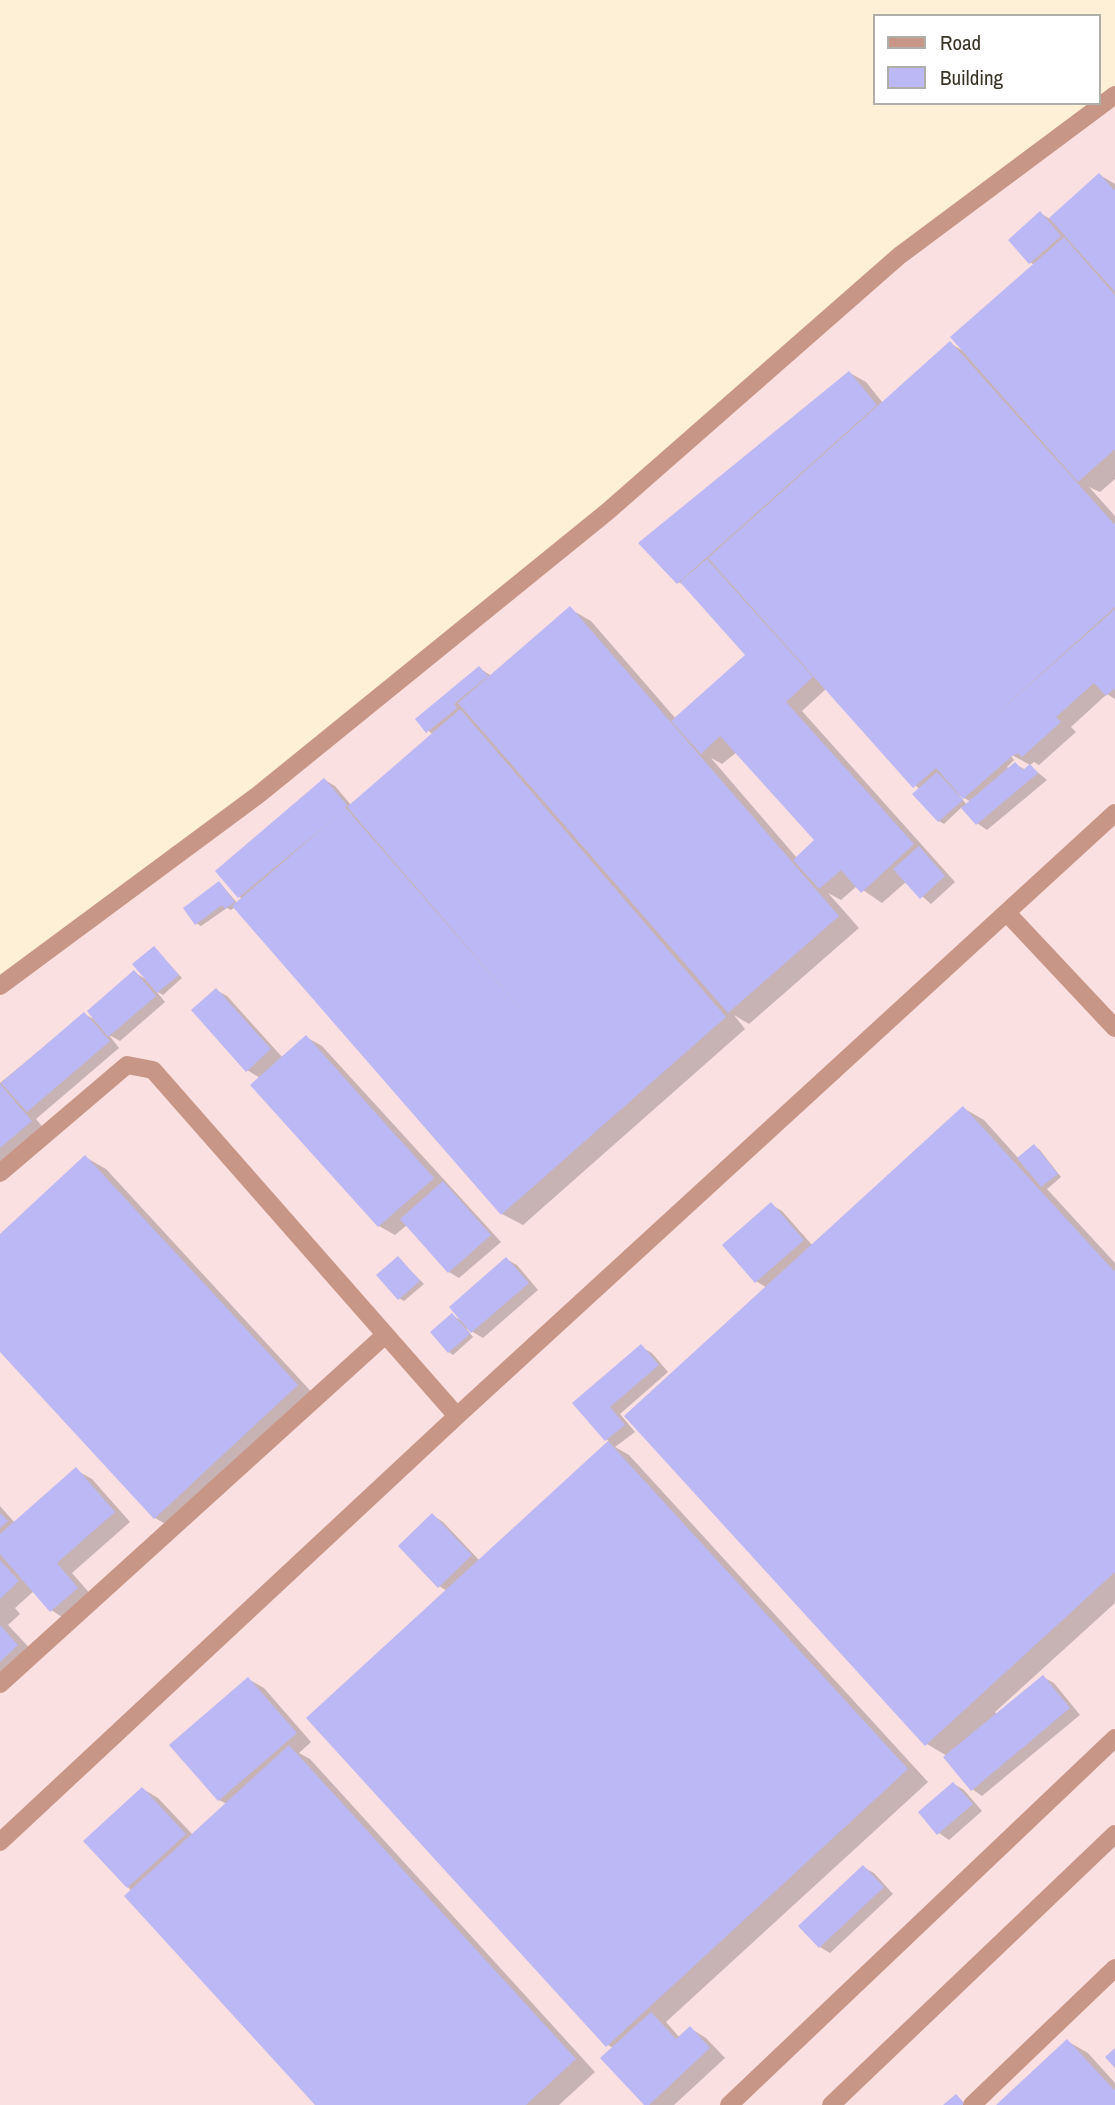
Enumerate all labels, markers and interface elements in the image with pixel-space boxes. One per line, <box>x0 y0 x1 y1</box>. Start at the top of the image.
legend <box>874 14 1101 105</box>
text: Road <box>940 28 981 57</box>
text: Building <box>940 63 1003 92</box>

